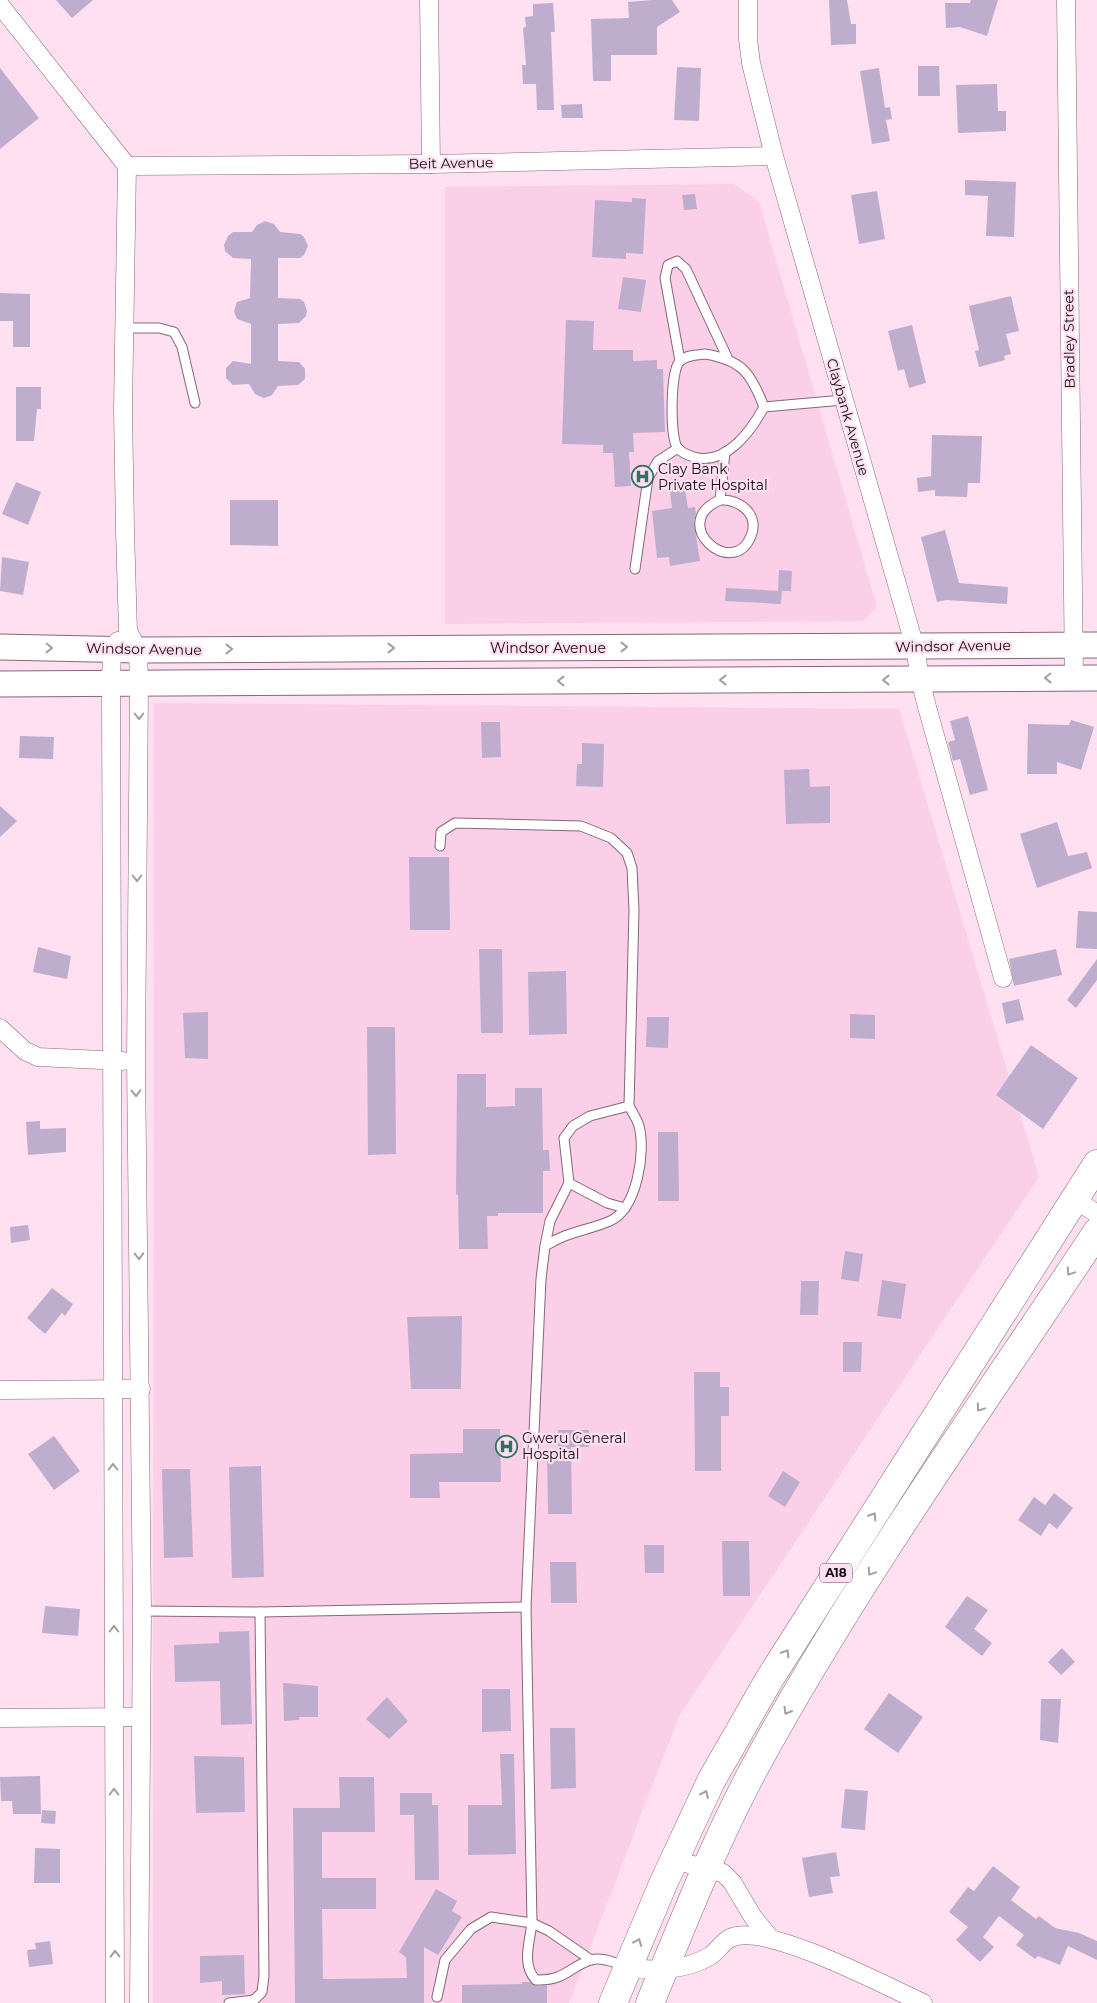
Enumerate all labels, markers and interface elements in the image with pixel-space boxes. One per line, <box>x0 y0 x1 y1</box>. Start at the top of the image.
street label: Beit Avenue <box>408 153 494 173</box>
street label: Bradley Street <box>1059 289 1079 389</box>
street label: Claybank Avenue <box>823 356 873 478</box>
place label: Clay Bank Private Hospital <box>658 460 768 494</box>
hospital icon: Clay Bank Private Hospital <box>630 465 654 489</box>
street label: Windsor Avenue <box>895 636 1011 656</box>
street label: Windsor Avenue <box>86 639 202 659</box>
street label: Windsor Avenue <box>490 639 606 657</box>
one-way arrow <box>620 642 628 652</box>
one-way arrow <box>45 643 53 653</box>
one-way arrow <box>388 643 395 653</box>
one-way arrow <box>225 644 233 654</box>
one-way arrow <box>1044 673 1052 683</box>
one-way arrow <box>719 675 727 685</box>
one-way arrow <box>882 675 890 685</box>
one-way arrow <box>557 676 564 686</box>
one-way arrow <box>134 712 144 720</box>
one-way arrow <box>132 875 143 883</box>
one-way arrow <box>131 1090 142 1098</box>
one-way arrow <box>134 1252 144 1260</box>
one-way arrow <box>1067 1267 1076 1276</box>
one-way arrow <box>977 1403 987 1412</box>
place label: Gweru General Hospital <box>522 1429 626 1463</box>
hospital icon: Gweru General Hospital <box>494 1434 518 1458</box>
one-way arrow <box>108 1463 118 1470</box>
one-way arrow <box>867 1512 876 1521</box>
road number: A18 <box>820 1564 852 1582</box>
one-way arrow <box>868 1567 877 1576</box>
one-way arrow <box>109 1625 119 1633</box>
one-way arrow <box>779 1649 789 1658</box>
one-way arrow <box>783 1706 793 1715</box>
one-way arrow <box>109 1788 119 1796</box>
one-way arrow <box>699 1790 709 1799</box>
one-way arrow <box>632 1938 643 1947</box>
one-way arrow <box>110 1950 120 1958</box>

